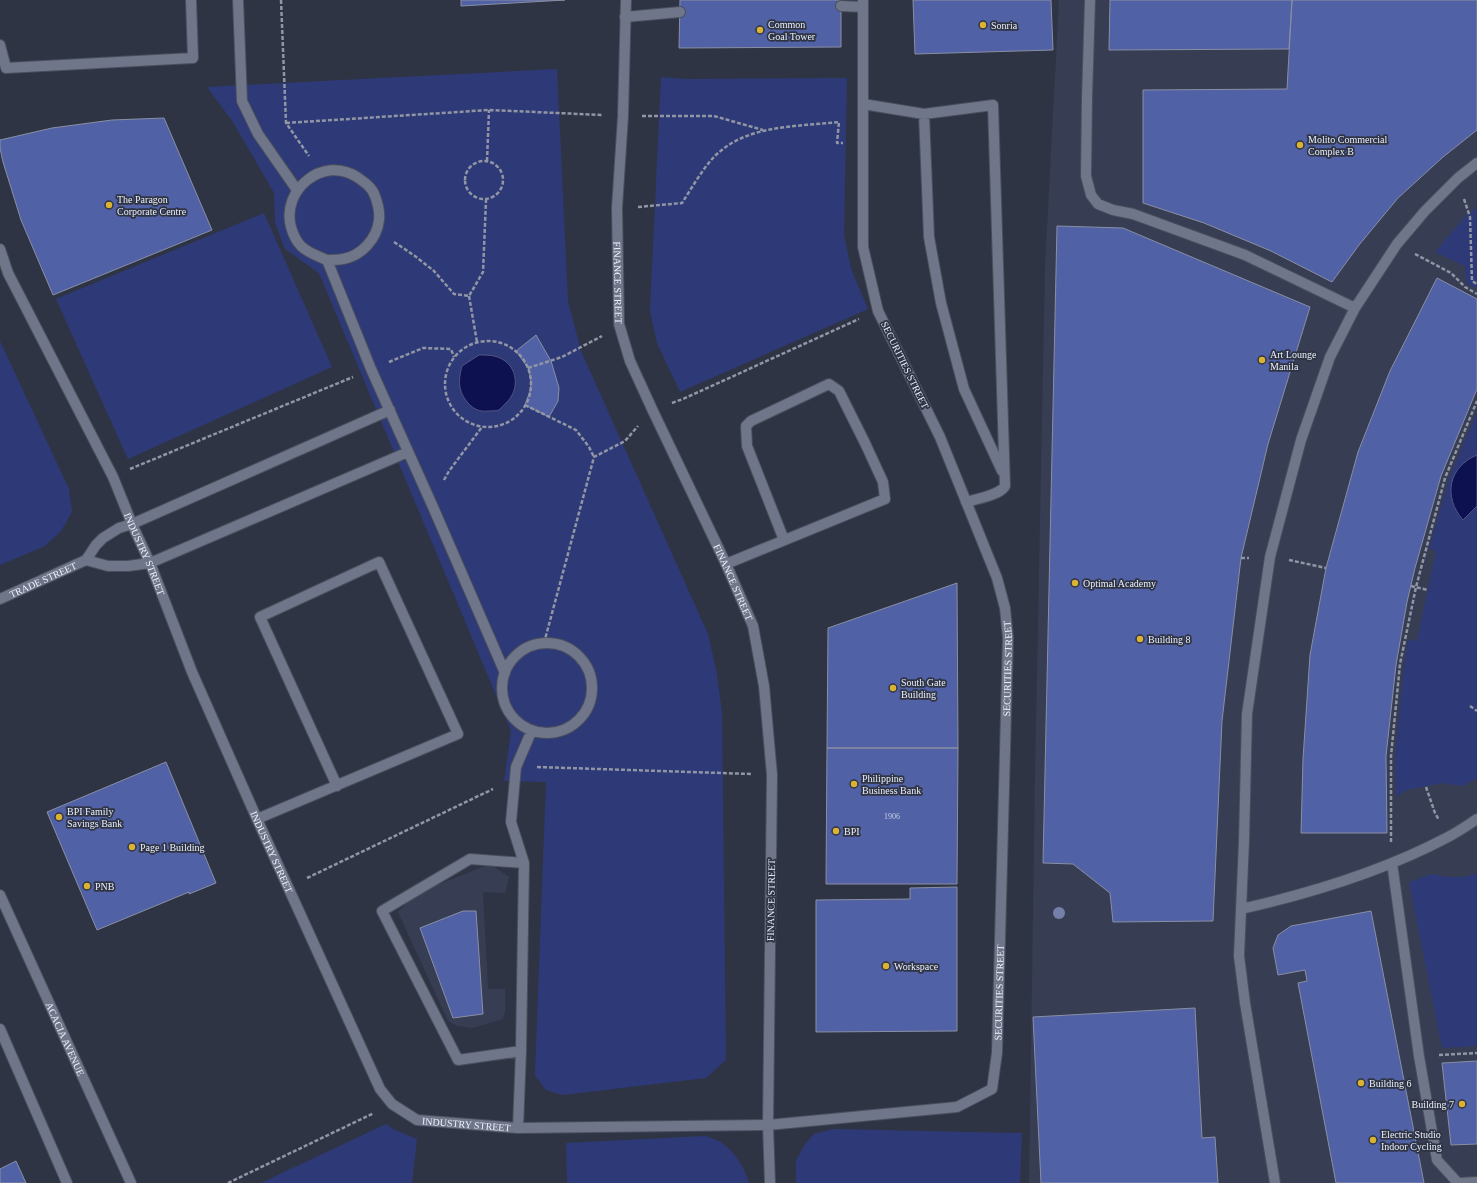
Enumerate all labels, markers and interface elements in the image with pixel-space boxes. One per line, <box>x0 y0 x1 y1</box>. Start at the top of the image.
place label: Common Goal Tower <box>768 19 816 42</box>
marker: Sonria <box>978 20 988 30</box>
place label: Sonria <box>991 20 1018 31</box>
marker: Common Goal Tower <box>755 25 765 35</box>
place label: Molito Commercial Complex B <box>1308 134 1387 157</box>
marker: Molito Commercial Complex B <box>1295 140 1305 150</box>
place label: The Paragon Corporate Centre <box>117 194 187 217</box>
marker: The Paragon Corporate Centre <box>104 200 114 210</box>
street label: FINANCE STREET <box>612 241 624 324</box>
street label: SECURITIES STREET <box>879 320 931 410</box>
place label: Art Lounge Manila <box>1270 349 1317 372</box>
marker: Art Lounge Manila <box>1257 355 1267 365</box>
street label: INDUSTRY STREET <box>122 511 167 597</box>
street label: FINANCE STREET <box>712 542 755 622</box>
street label: TRADE STREET <box>8 560 78 600</box>
marker: Optimal Academy <box>1070 578 1080 588</box>
place label: Optimal Academy <box>1083 578 1156 589</box>
street label: SECURITIES STREET <box>1000 620 1014 717</box>
marker: Building 8 <box>1135 634 1145 644</box>
place label: Building 8 <box>1148 634 1191 645</box>
place label: South Gate Building <box>901 677 946 700</box>
marker: South Gate Building <box>888 683 898 693</box>
place label: Philippine Business Bank <box>862 773 921 796</box>
marker: Philippine Business Bank <box>849 779 859 789</box>
place label: BPI Family Savings Bank <box>67 806 122 829</box>
street label: INDUSTRY STREET <box>249 809 295 895</box>
marker: BPI Family Savings Bank <box>54 812 64 822</box>
house number: 1906 <box>884 812 900 821</box>
marker: BPI <box>831 826 841 836</box>
place label: BPI <box>844 826 860 837</box>
marker: Page 1 Building <box>127 842 137 852</box>
place label: Page 1 Building <box>140 842 204 853</box>
street label: FINANCE STREET <box>765 859 777 941</box>
marker: PNB <box>82 881 92 891</box>
place label: PNB <box>95 881 115 892</box>
street label: SECURITIES STREET <box>992 944 1005 1041</box>
marker: Workspace <box>881 961 891 971</box>
place label: Workspace <box>894 961 939 972</box>
street label: ACACIA AVENUE <box>44 1000 87 1077</box>
marker: Building 6 <box>1356 1078 1366 1088</box>
place label: Building 6 <box>1369 1078 1412 1089</box>
place label: Building 7 <box>1411 1099 1454 1110</box>
marker: Building 7 <box>1457 1099 1467 1109</box>
street label: INDUSTRY STREET <box>422 1115 511 1133</box>
place label: Electric Studio Indoor Cycling <box>1381 1129 1442 1152</box>
marker: Electric Studio Indoor Cycling <box>1368 1135 1378 1145</box>

